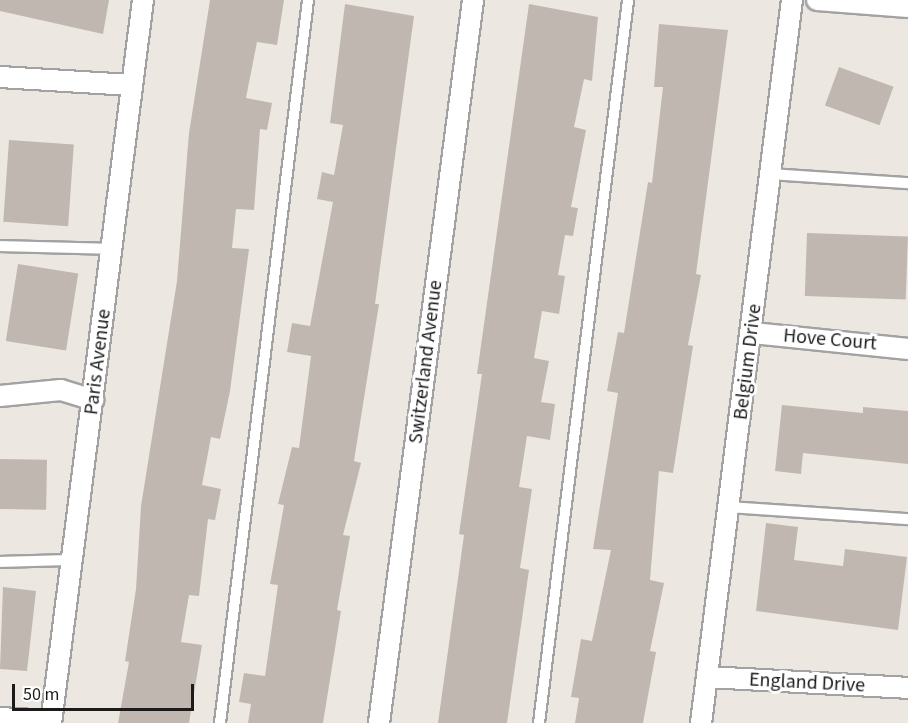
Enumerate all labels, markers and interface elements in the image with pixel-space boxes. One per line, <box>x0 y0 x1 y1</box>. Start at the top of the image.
street label: Switzerland Avenue <box>404 279 448 445</box>
street label: Belgium Drive <box>729 303 767 421</box>
street label: Paris Avenue <box>80 308 116 416</box>
street label: Hove Court <box>782 324 878 356</box>
street label: England Drive <box>748 668 866 698</box>
scale bar <box>15 672 196 710</box>
text: 50 m <box>23 682 59 707</box>

